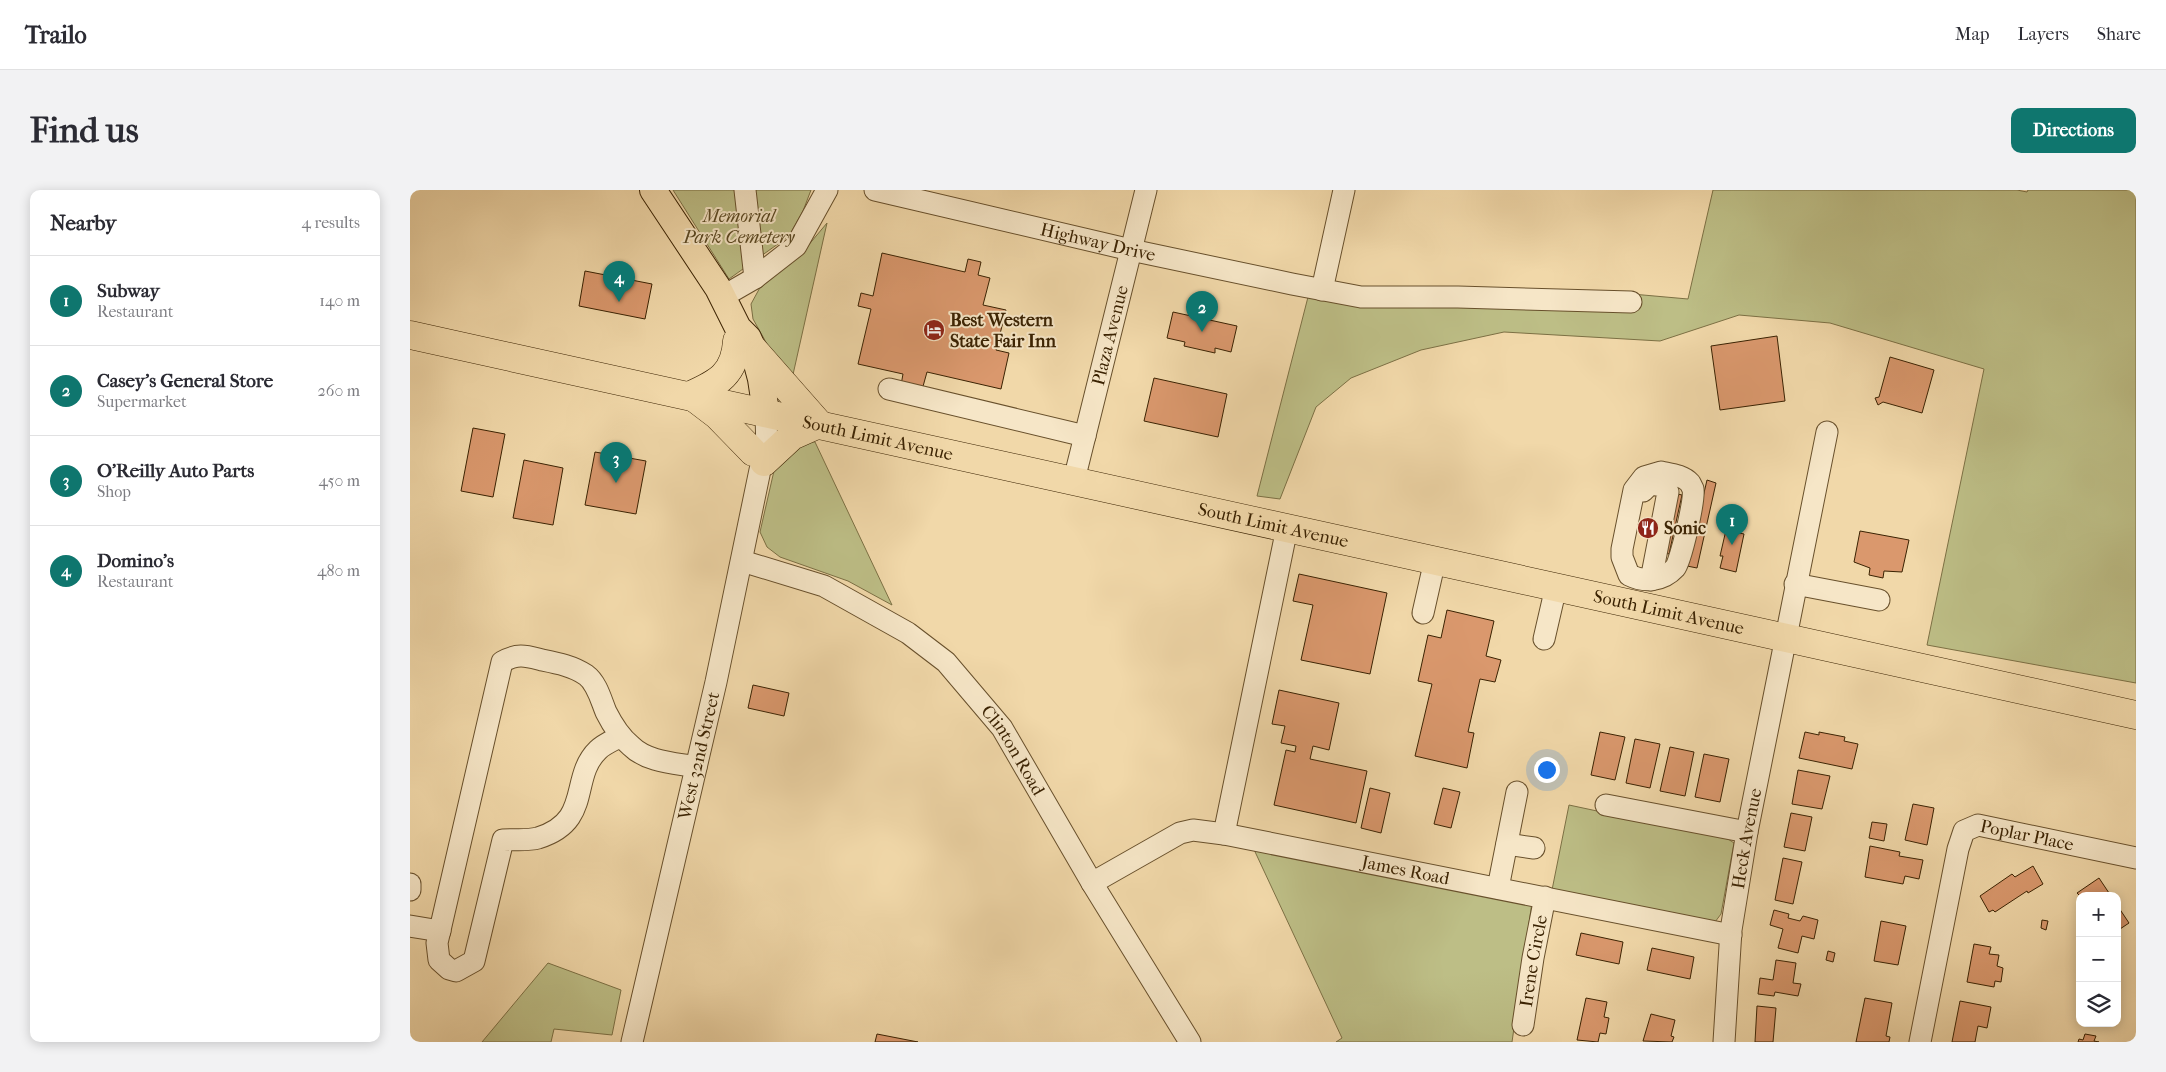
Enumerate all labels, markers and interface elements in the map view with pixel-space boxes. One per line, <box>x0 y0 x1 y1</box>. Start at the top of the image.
text: Trailo <box>25 21 87 49</box>
text: Map <box>1955 24 1989 45</box>
text: Layers <box>2017 24 2069 45</box>
text: Share <box>2097 24 2141 45</box>
button: Directions <box>2011 108 2136 153</box>
text: Find us <box>30 110 139 151</box>
park label: Memorial Park Cemetery <box>682 206 795 248</box>
text: Nearby <box>50 211 116 235</box>
text: 4 results <box>302 213 360 232</box>
street label: Highway Drive <box>1038 219 1157 266</box>
pin: 4 <box>603 261 635 302</box>
text: Subway <box>97 280 160 302</box>
street label: Plaza Avenue <box>1088 283 1133 388</box>
text: 1 <box>63 291 69 310</box>
text: 140 m <box>319 291 360 310</box>
pin: 2 <box>1186 291 1218 332</box>
text: Restaurant <box>97 302 173 321</box>
place label: Best Western State Fair Inn <box>950 310 1056 352</box>
hotel icon: Best Western State Fair Inn <box>922 318 946 342</box>
text: Casey's General Store <box>97 370 273 392</box>
text: 2 <box>62 381 70 400</box>
text: 260 m <box>318 381 360 400</box>
text: Supermarket <box>97 392 187 411</box>
street label: South Limit Avenue <box>800 412 955 465</box>
pin: 3 <box>600 442 632 483</box>
text: O'Reilly Auto Parts <box>97 460 254 482</box>
text: 3 <box>63 471 69 490</box>
text: 450 m <box>319 471 360 490</box>
text: Shop <box>97 482 131 501</box>
street label: South Limit Avenue <box>1196 499 1351 552</box>
pin: 1 <box>1716 504 1748 545</box>
restaurant icon: Sonic <box>1636 516 1660 540</box>
place label: Sonic <box>1664 518 1706 539</box>
text: Domino's <box>97 550 174 572</box>
text: 4 <box>61 561 71 580</box>
text: 480 m <box>317 561 360 580</box>
text: Restaurant <box>97 572 173 591</box>
street label: South Limit Avenue <box>1591 586 1746 639</box>
street label: West 32nd Street <box>674 689 724 823</box>
street label: Clinton Road <box>976 701 1049 799</box>
your location <box>1534 757 1560 783</box>
street label: Heck Avenue <box>1728 786 1767 891</box>
street label: Poplar Place <box>1978 816 2076 856</box>
street label: James Road <box>1358 851 1451 890</box>
map controls <box>2076 892 2121 1027</box>
button: + <box>2076 892 2121 937</box>
street label: Irene Circle <box>1516 913 1552 1008</box>
button: − <box>2076 937 2121 982</box>
button: layers <box>2076 982 2121 1027</box>

